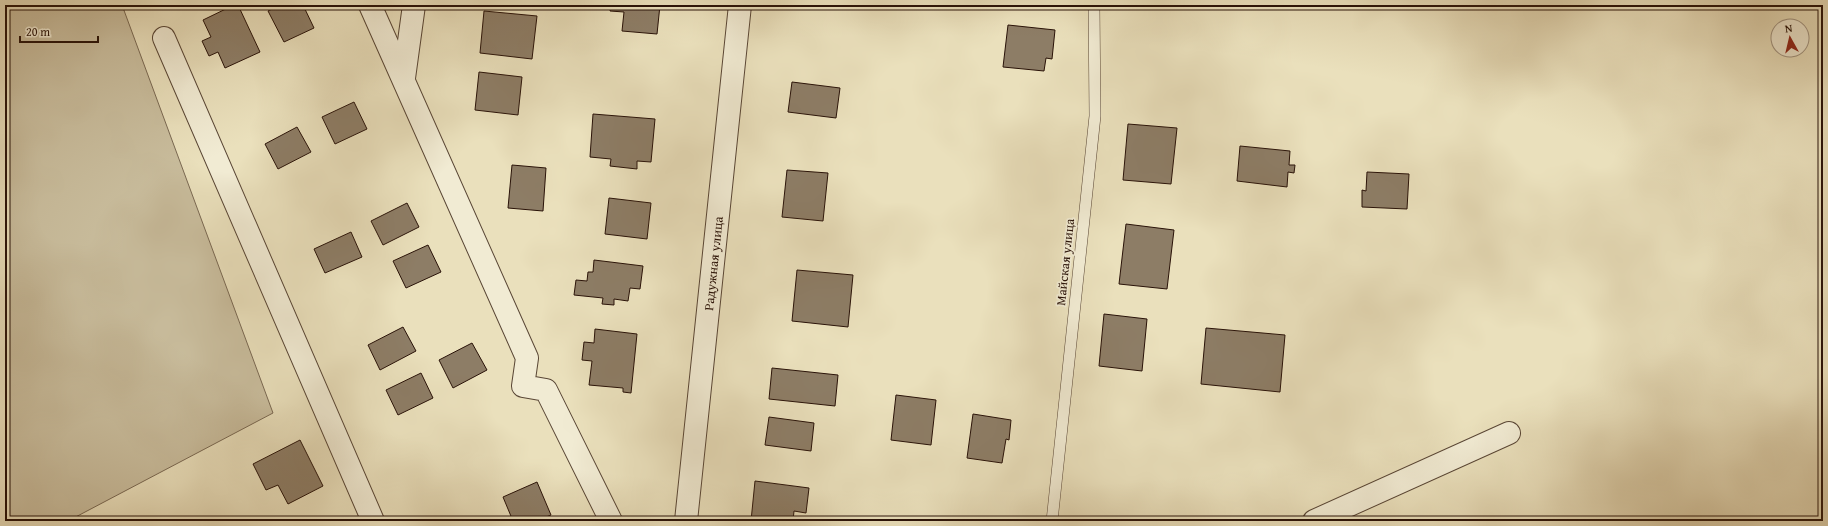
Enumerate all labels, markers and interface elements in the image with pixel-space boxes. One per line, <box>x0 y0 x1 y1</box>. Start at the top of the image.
scale bar <box>20 18 98 44</box>
north arrow <box>1770 18 1810 58</box>
text: N <box>1784 20 1794 37</box>
text: 20 m <box>26 23 50 40</box>
street label: Радужная улица <box>699 214 727 312</box>
street label: Майская улица <box>1051 217 1079 306</box>

